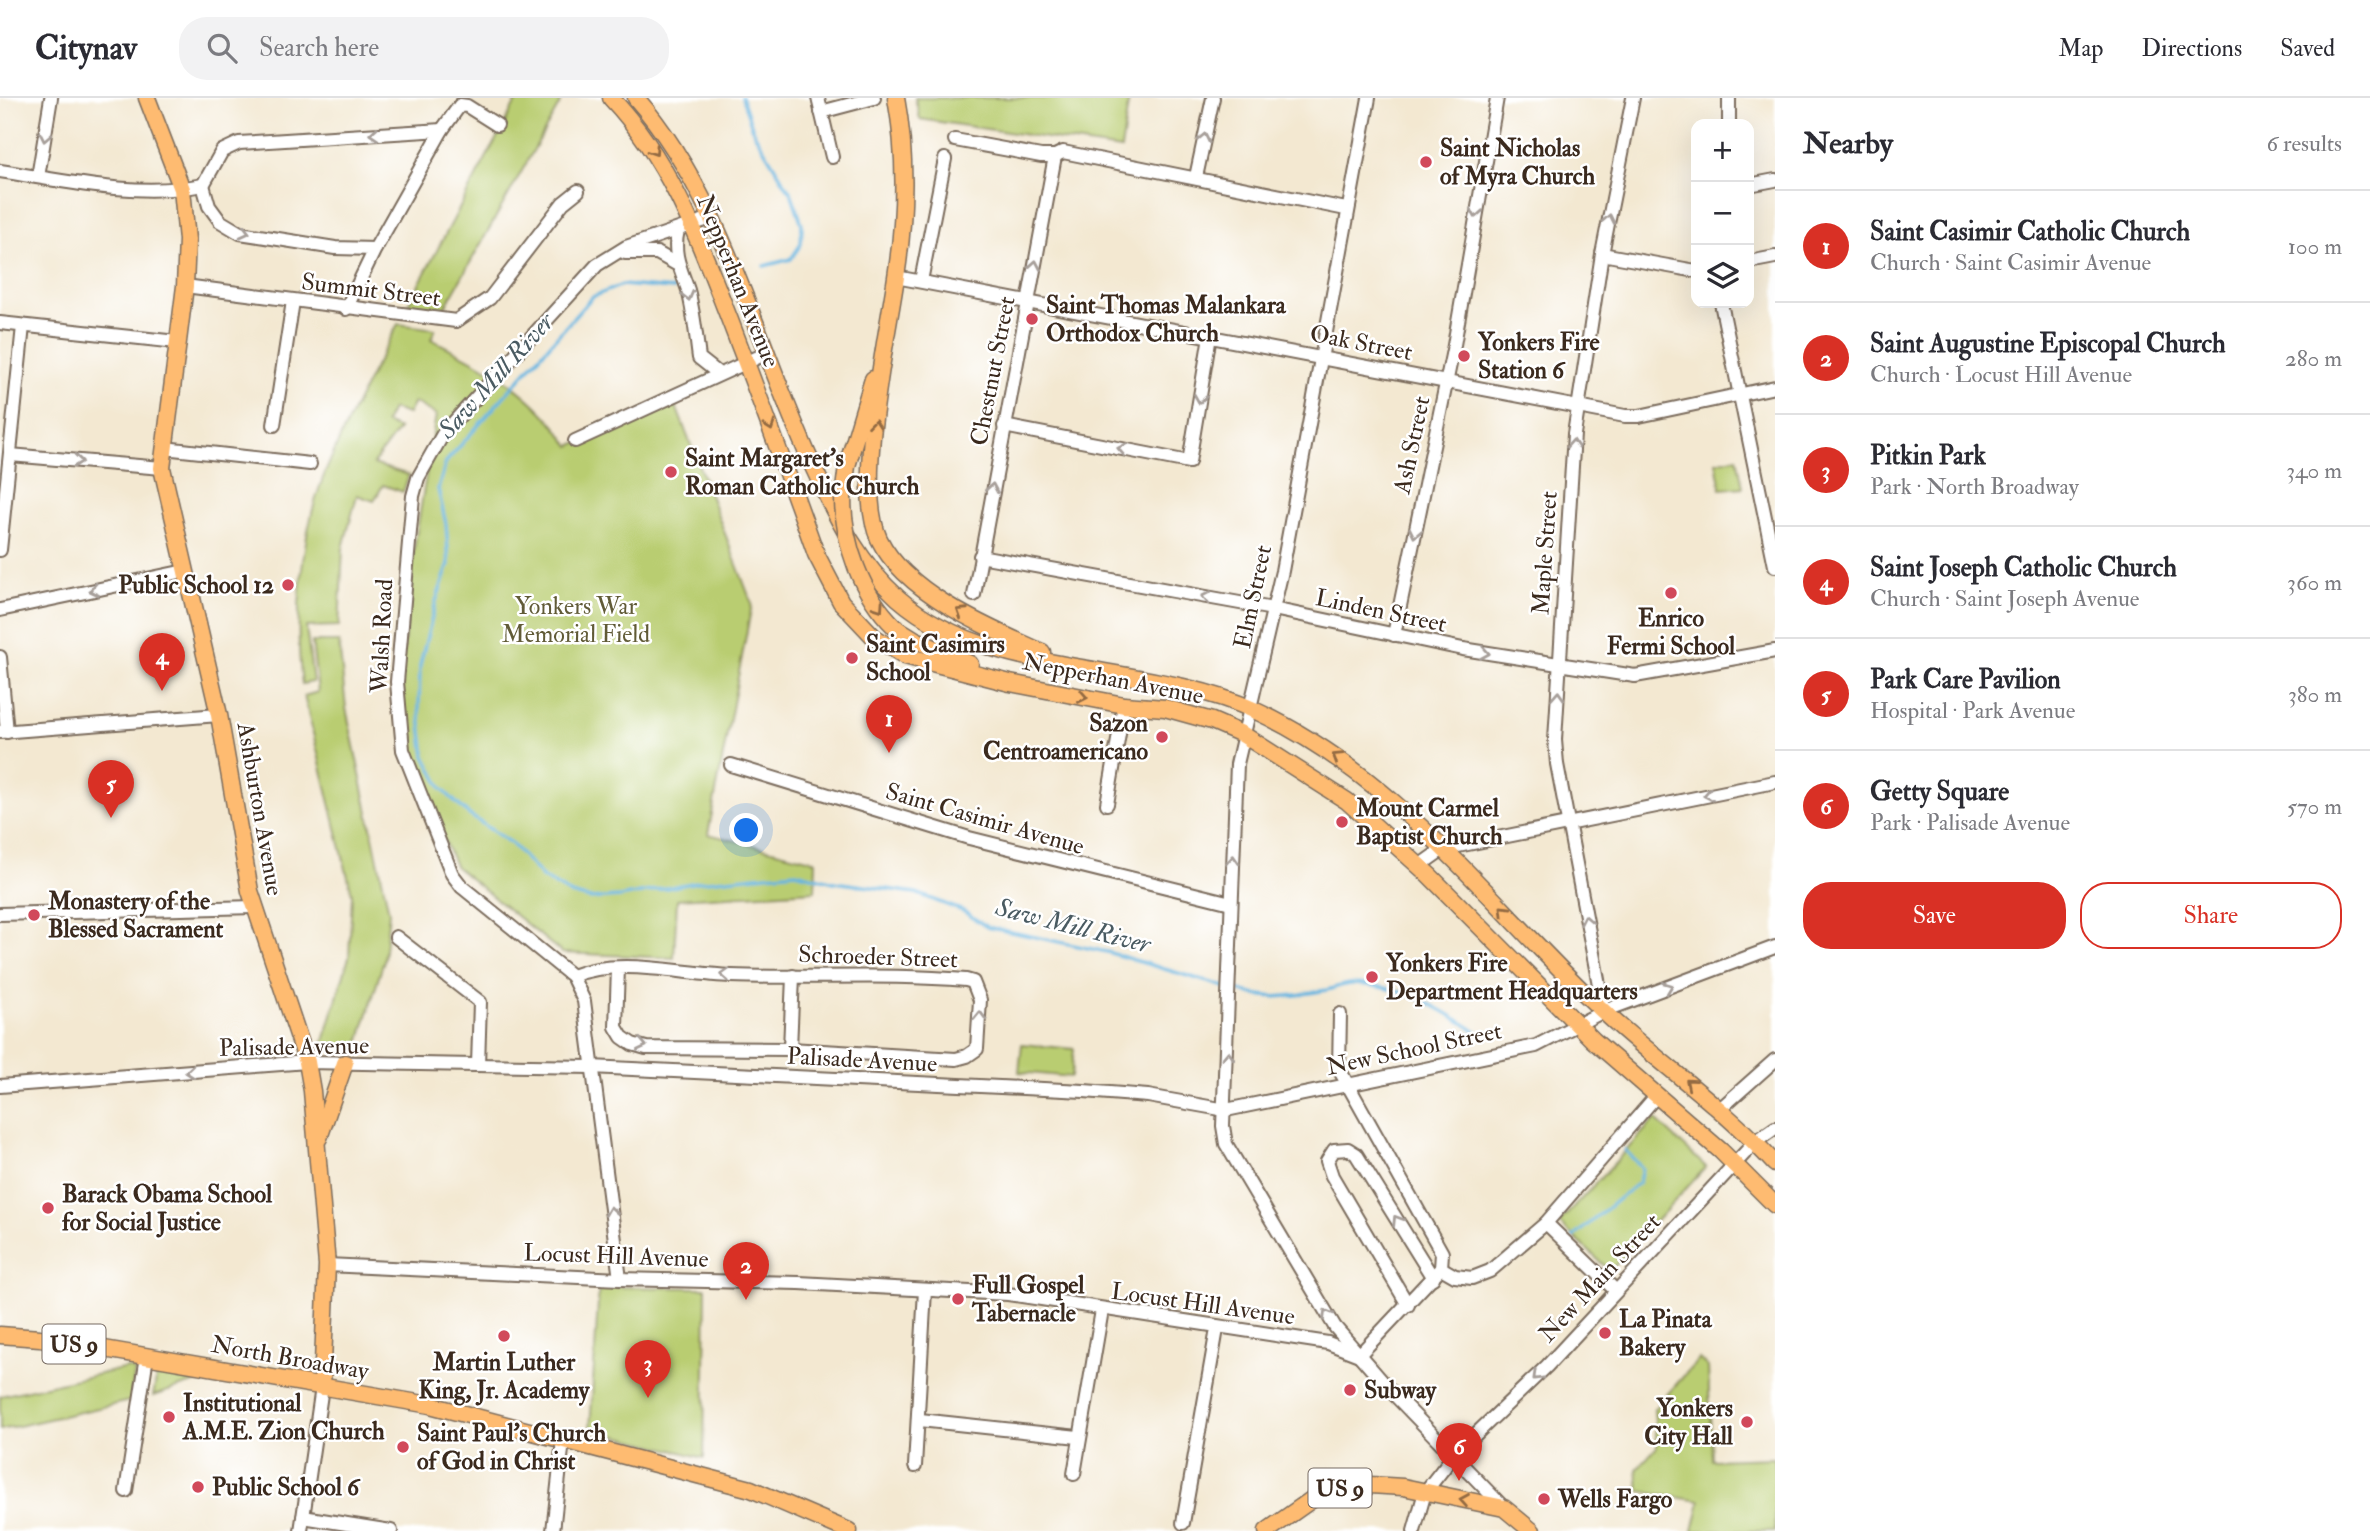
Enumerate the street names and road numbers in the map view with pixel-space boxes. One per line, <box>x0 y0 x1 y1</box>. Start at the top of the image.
street label: Nepperhan Avenue <box>689 190 787 372</box>
street label: Summit Street <box>300 266 442 314</box>
street label: Chestnut Street <box>963 294 1023 448</box>
street label: Oak Street <box>1307 318 1415 368</box>
street label: Ash Street <box>1386 393 1437 498</box>
street label: Maple Street <box>1525 490 1565 616</box>
street label: Elm Street <box>1227 542 1279 652</box>
street label: Walsh Road <box>363 578 400 695</box>
street label: Linden Street <box>1313 582 1450 640</box>
street label: Nepperhan Avenue <box>1020 646 1206 712</box>
street label: Ashburton Avenue <box>229 719 290 898</box>
street label: Saint Casimir Avenue <box>882 776 1088 862</box>
street label: Schroeder Street <box>798 939 959 975</box>
street label: New School Street <box>1323 1015 1505 1083</box>
street label: Palisade Avenue <box>219 1030 369 1064</box>
street label: Palisade Avenue <box>786 1041 938 1079</box>
street label: New Main Street <box>1532 1207 1668 1349</box>
street label: Locust Hill Avenue <box>523 1237 709 1275</box>
street label: Locust Hill Avenue <box>1109 1276 1297 1332</box>
road number: US 9 <box>42 1324 106 1364</box>
street label: North Broadway <box>209 1329 372 1387</box>
road number: US 9 <box>1308 1469 1372 1508</box>

